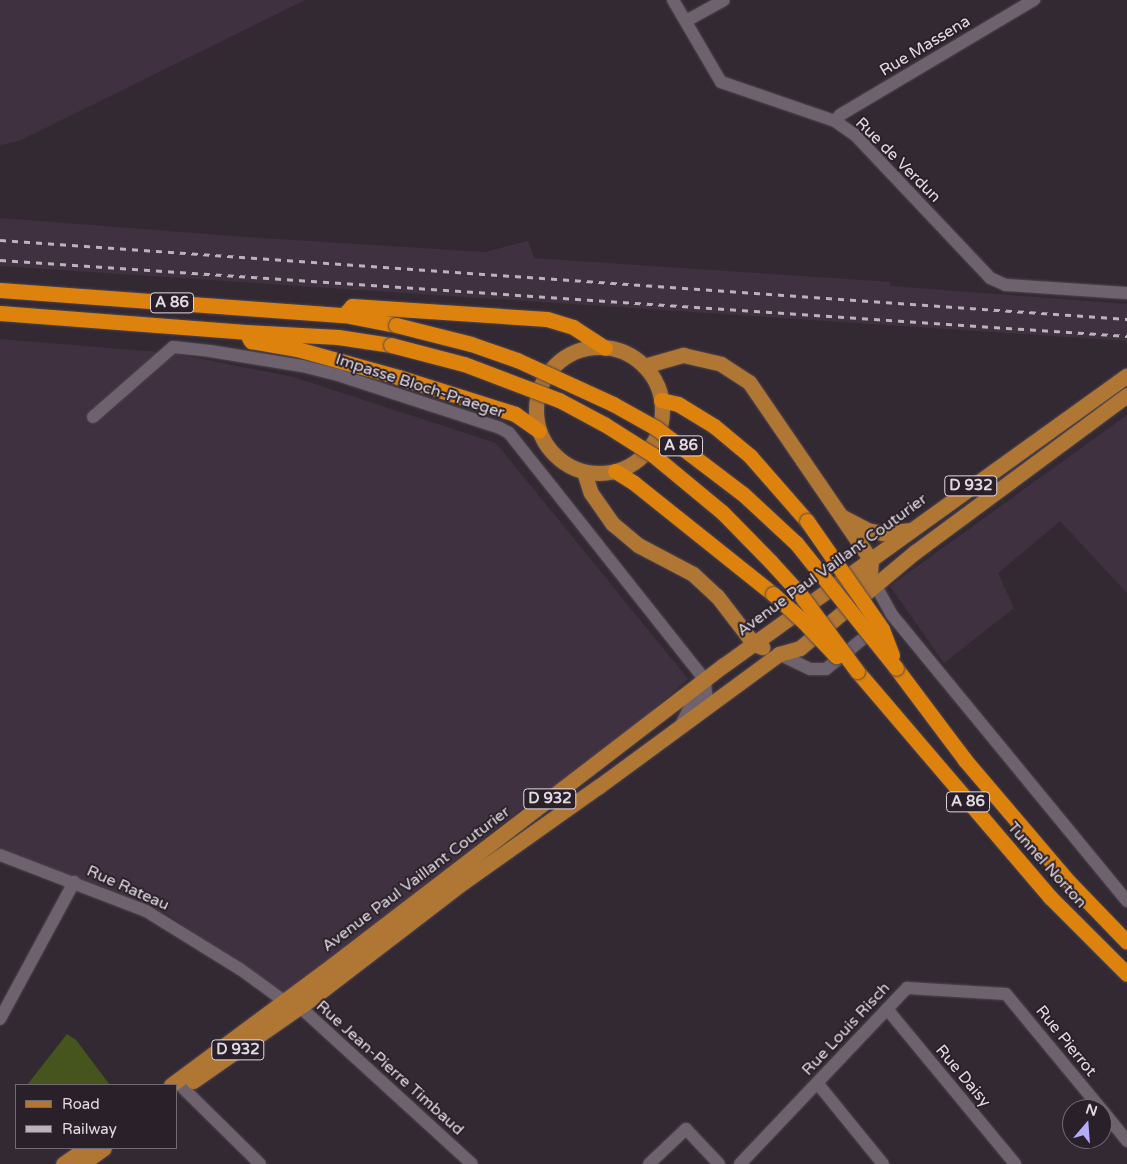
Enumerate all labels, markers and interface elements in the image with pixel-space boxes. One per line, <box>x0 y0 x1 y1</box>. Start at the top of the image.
street label: Rue Massena <box>876 12 974 80</box>
street label: Rue de Verdun <box>851 113 945 207</box>
road number: A 86 <box>150 290 194 316</box>
street label: Impasse Bloch-Praeger <box>333 350 507 422</box>
road number: A 86 <box>658 434 704 458</box>
road number: D 932 <box>944 474 998 498</box>
street label: Avenue Paul Vaillant Couturier <box>733 490 931 640</box>
road number: D 932 <box>522 786 578 812</box>
road number: A 86 <box>946 790 990 814</box>
street label: Avenue Paul Vaillant Couturier <box>318 802 514 956</box>
street label: Tunnel Norton <box>1003 818 1091 912</box>
street label: Rue Rateau <box>84 861 172 915</box>
street label: Rue Louis Risch <box>798 979 894 1079</box>
street label: Rue Jean-Pierre Timbaud <box>312 997 468 1139</box>
street label: Rue Pierrot <box>1032 1002 1100 1080</box>
road number: D 932 <box>210 1038 266 1062</box>
street label: Rue Daisy <box>931 1041 995 1111</box>
legend <box>15 1084 178 1149</box>
text: Road <box>62 1095 100 1113</box>
north arrow <box>1062 1099 1112 1149</box>
text: N <box>1084 1100 1099 1120</box>
text: Railway <box>62 1120 117 1138</box>

